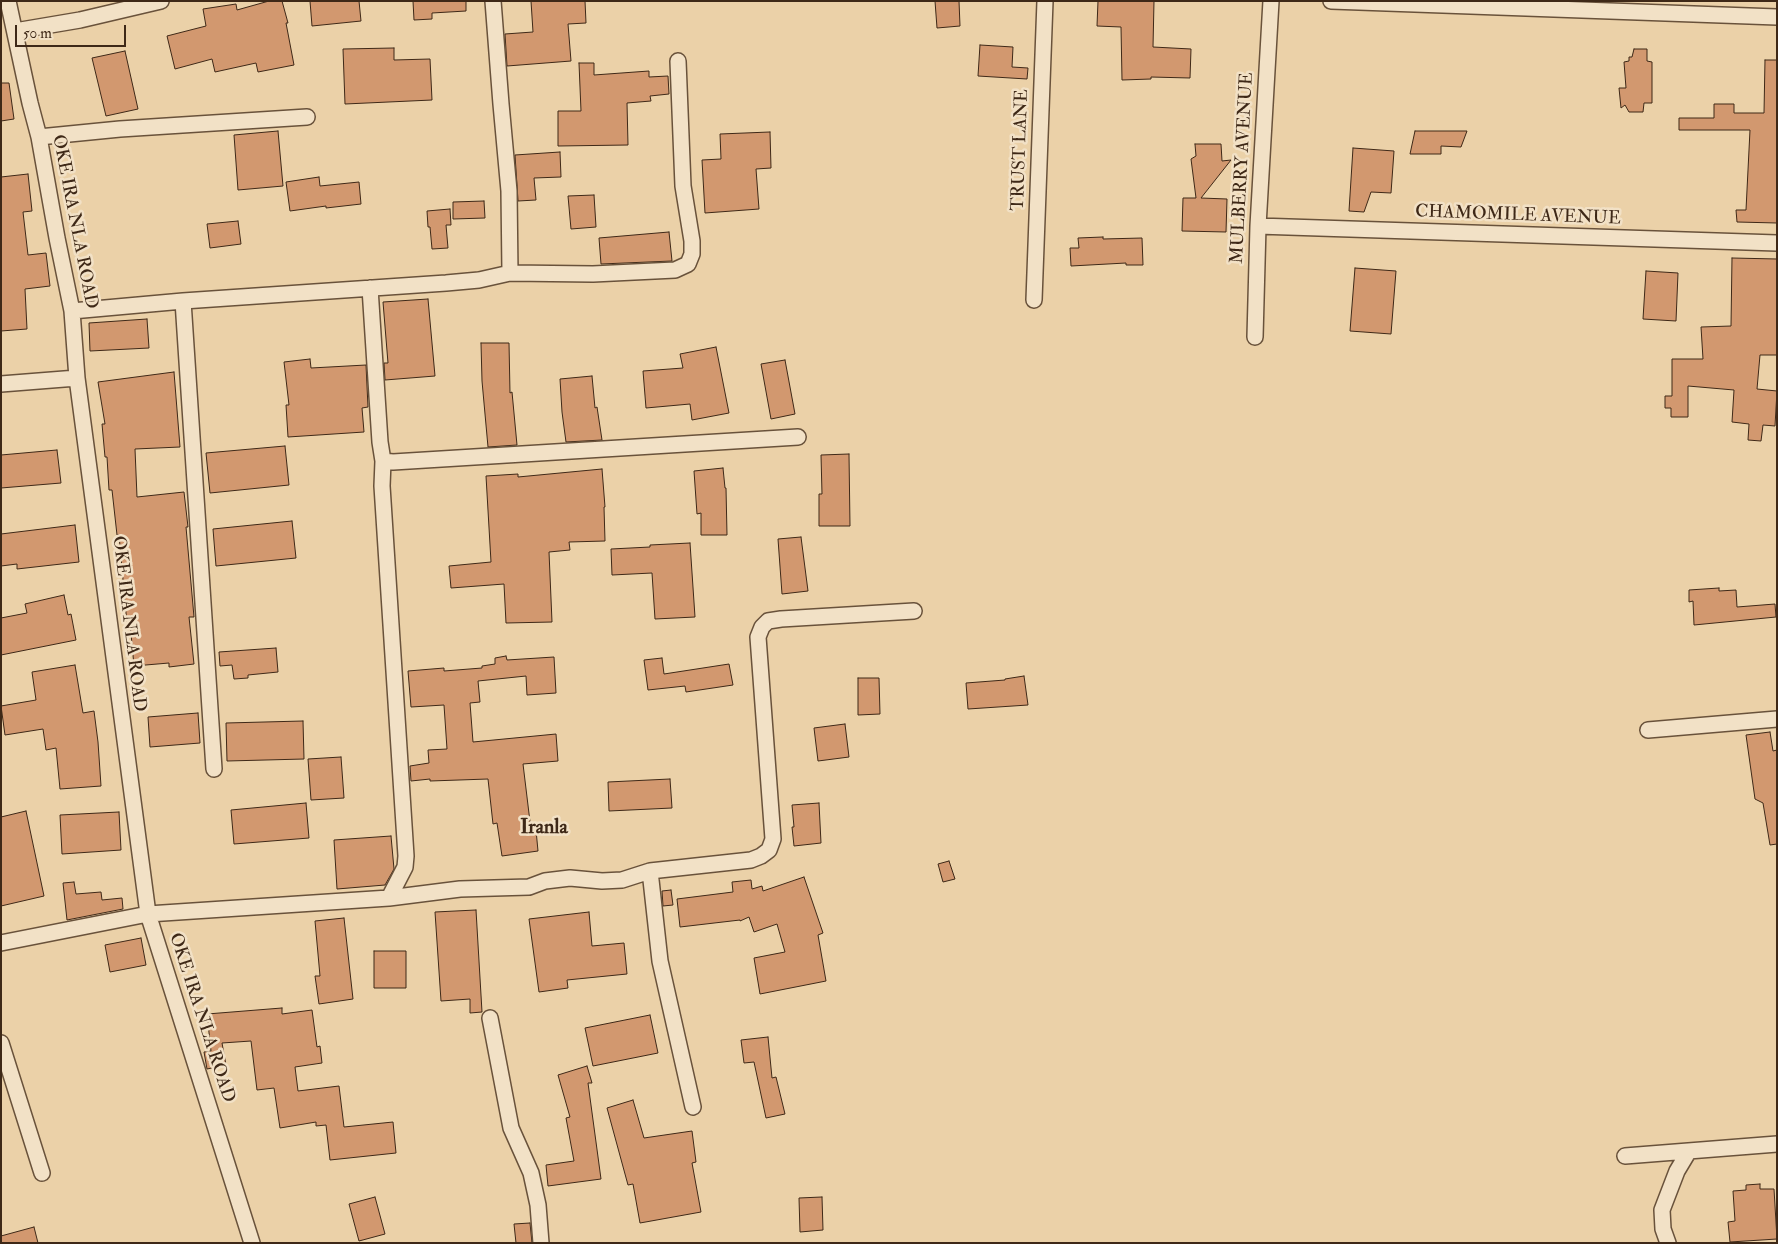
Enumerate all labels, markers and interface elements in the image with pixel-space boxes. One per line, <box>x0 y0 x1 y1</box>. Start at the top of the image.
scale bar <box>18 15 129 47</box>
text: 50 m <box>23 24 52 43</box>
street label: MULBERRY AVENUE <box>1227 72 1259 264</box>
street label: TRUST LANE <box>1008 89 1034 211</box>
street label: OKE IRA NLA ROAD <box>47 133 101 311</box>
street label: CHAMOMILE AVENUE <box>1415 202 1621 230</box>
street label: OKE IRA NLA ROAD <box>106 535 150 713</box>
district label: Iranla <box>520 817 568 841</box>
street label: OKE IRA NLA ROAD <box>163 930 239 1106</box>

